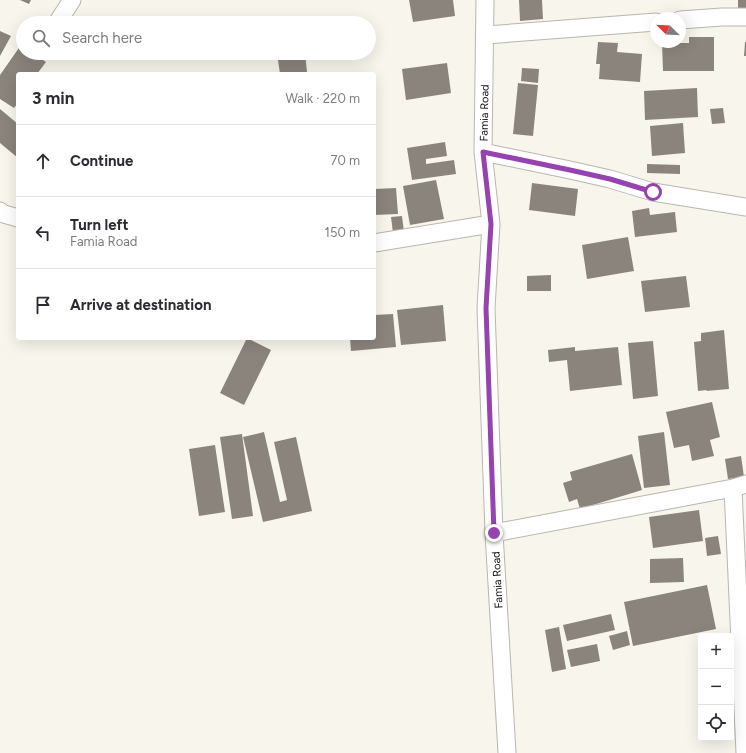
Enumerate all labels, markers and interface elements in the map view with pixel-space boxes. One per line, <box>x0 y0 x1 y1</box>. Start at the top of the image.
north arrow <box>650 12 686 48</box>
search box <box>16 16 376 60</box>
icon: search <box>30 27 52 49</box>
text: Search here <box>62 29 142 47</box>
street label: Famia Road <box>478 84 491 142</box>
text: 3 min <box>32 88 74 108</box>
text: Walk · 220 m <box>285 91 360 106</box>
icon: ahead <box>32 150 54 172</box>
text: Continue <box>70 152 133 170</box>
text: 70 m <box>330 153 360 168</box>
route start <box>644 183 662 201</box>
text: Turn left <box>70 216 128 234</box>
icon: left <box>32 222 54 244</box>
text: 150 m <box>325 225 360 240</box>
text: Famia Road <box>70 234 137 249</box>
icon: arrive <box>32 294 54 316</box>
text: Arrive at destination <box>70 296 211 314</box>
route end <box>485 524 503 542</box>
street label: Famia Road <box>490 551 505 609</box>
map controls <box>698 633 734 741</box>
button: + <box>698 633 734 669</box>
button: − <box>698 669 734 705</box>
button: locate <box>698 705 734 741</box>

